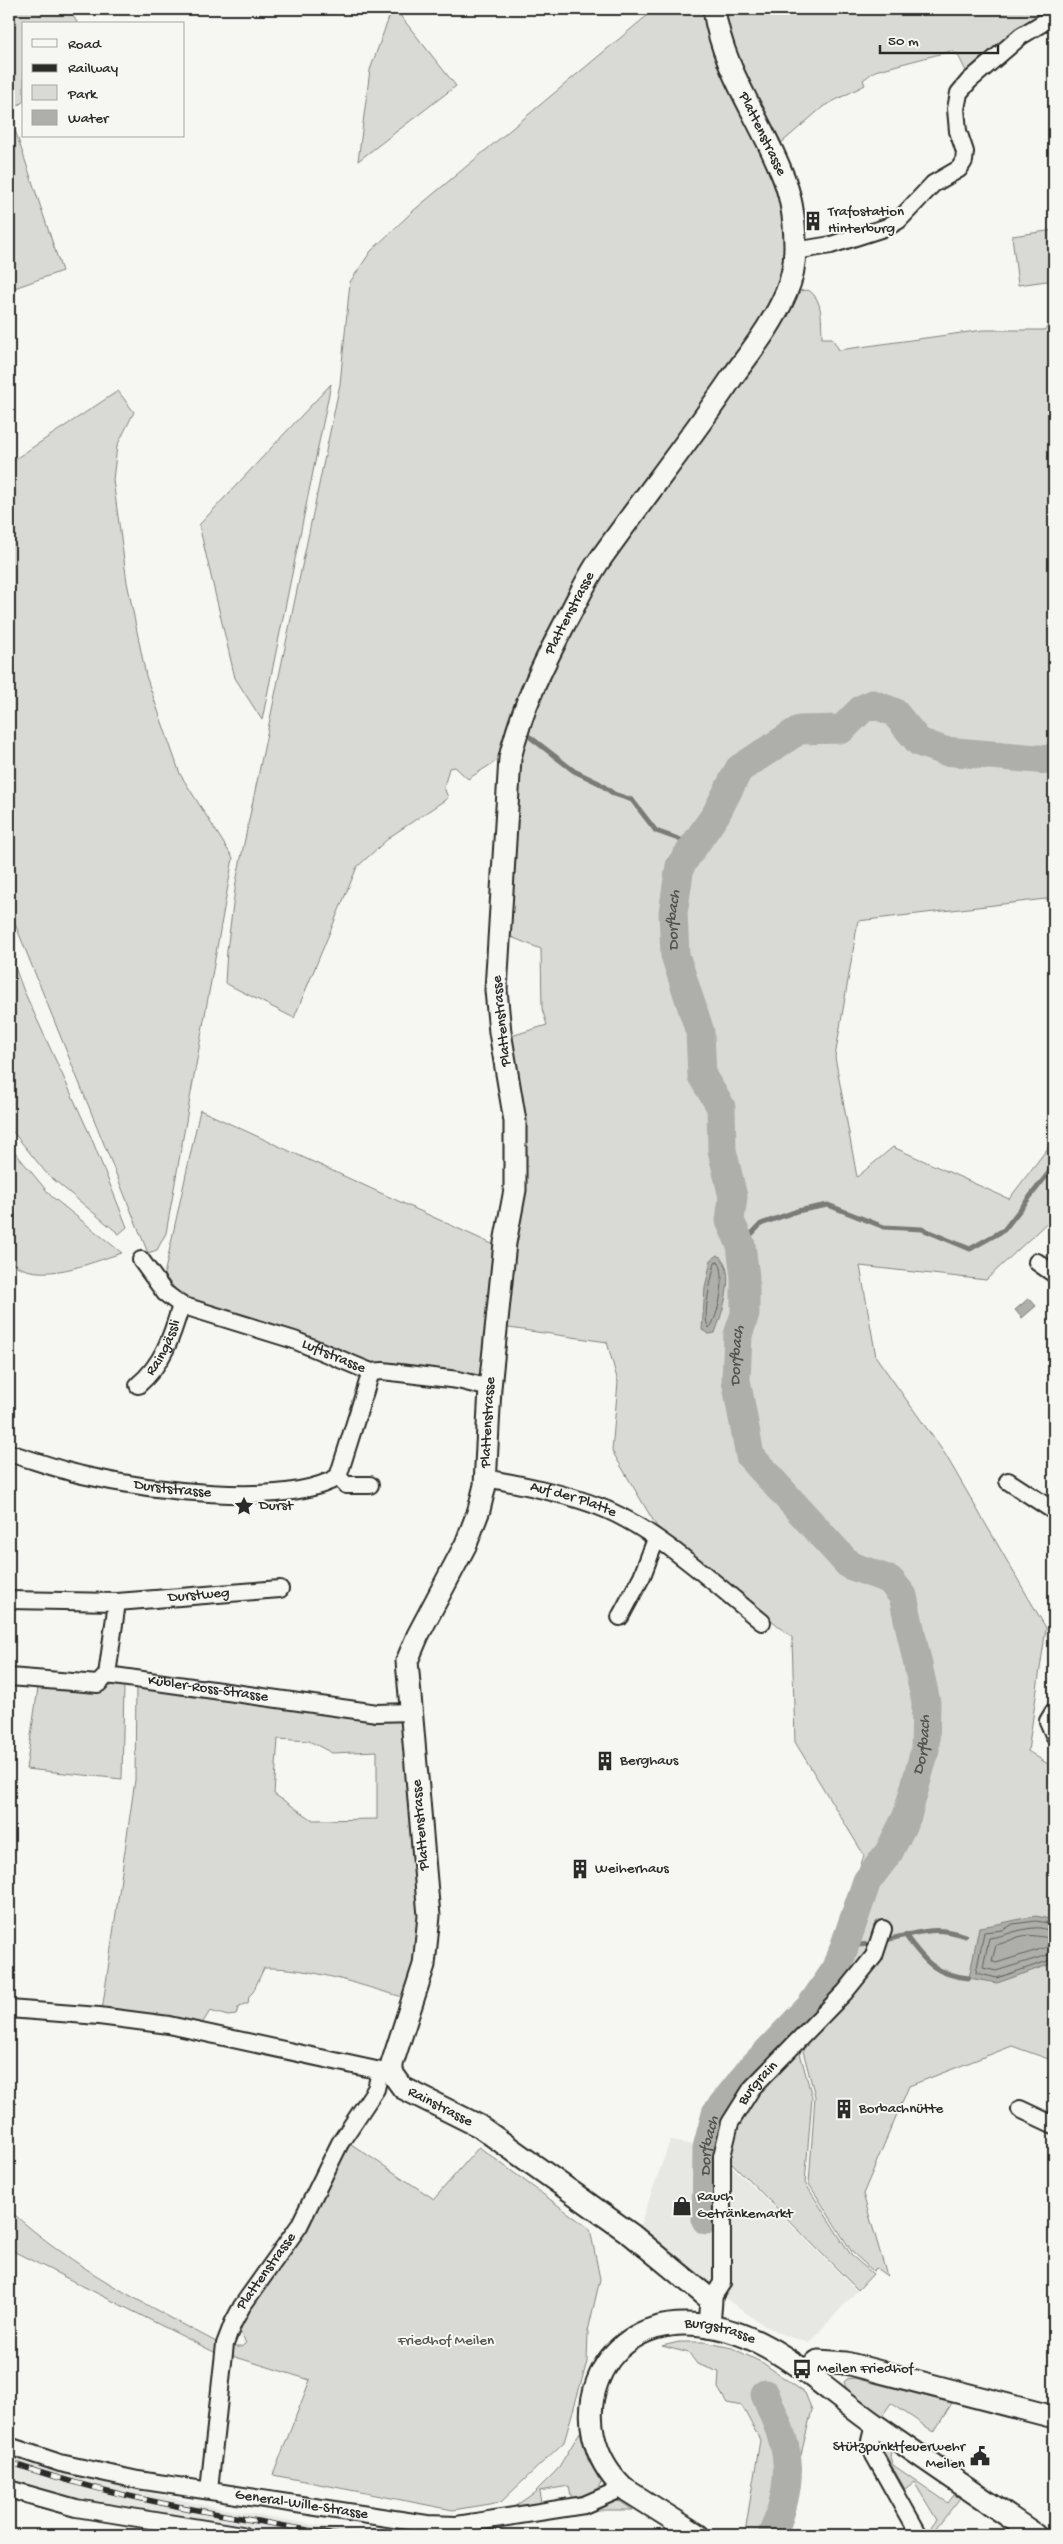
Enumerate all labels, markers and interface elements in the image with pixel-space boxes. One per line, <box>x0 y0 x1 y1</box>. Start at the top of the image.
legend <box>22 22 185 138</box>
scale bar <box>880 22 998 54</box>
text: 50 m <box>888 33 919 51</box>
text: Road <box>68 36 102 54</box>
text: Railway <box>68 60 119 78</box>
text: Park <box>67 86 98 104</box>
street label: Plattenstrasse <box>734 88 790 179</box>
text: Water <box>68 110 110 128</box>
place label: Trafostation Hinterburg <box>827 203 904 238</box>
building icon: Trafostation Hinterburg <box>802 210 824 232</box>
street label: Plattenstrasse <box>541 568 599 659</box>
water label: Dorfbach <box>663 889 686 951</box>
street label: Plattenstrasse <box>488 975 516 1068</box>
street label: Raingässli <box>142 1317 185 1380</box>
water label: Dorfbach <box>726 1323 750 1388</box>
street label: Luftstrasse <box>299 1335 368 1378</box>
street label: Plattenstrasse <box>477 1376 500 1469</box>
street label: Durststrasse <box>132 1476 212 1502</box>
street label: Auf der Platte <box>528 1478 620 1522</box>
place icon: Durst <box>233 1495 255 1517</box>
place label: Durst <box>258 1497 295 1515</box>
street label: Durstweg <box>166 1584 230 1607</box>
street label: Kübler-Ross-Strasse <box>147 1672 270 1707</box>
water label: Dorfbach <box>909 1715 935 1777</box>
building icon: Berghaus <box>594 1750 616 1772</box>
place label: Berghaus <box>619 1752 679 1770</box>
street label: Plattenstrasse <box>408 1779 434 1872</box>
building icon: Weiherhaus <box>569 1858 591 1880</box>
place label: Weiherhaus <box>595 1860 669 1878</box>
street label: Burgrain <box>734 2057 782 2110</box>
street label: Rainstrasse <box>404 2083 476 2131</box>
building icon: Borbachnütte <box>833 2098 855 2120</box>
place label: Borbachnütte <box>858 2100 944 2118</box>
water label: Dorfbach <box>697 2114 724 2176</box>
place label: Rauch Getränkemarkt <box>697 2188 794 2223</box>
shop icon: Rauch Getränkemarkt <box>671 2195 693 2217</box>
street label: Plattenstrasse <box>232 2229 301 2315</box>
street label: Burgstrasse <box>683 2315 759 2349</box>
park label: Friedhof Meilen <box>397 2332 494 2350</box>
bus stop icon: Meilen Friedhof <box>791 2358 813 2380</box>
place label: Meilen Friedhof <box>817 2360 915 2378</box>
place label: Stützpunktfeuerwehr Meilen <box>833 2438 967 2473</box>
public building icon: Stützpunktfeuerwehr Meilen <box>969 2445 991 2467</box>
street label: General-Wille-Strasse <box>234 2486 370 2524</box>

